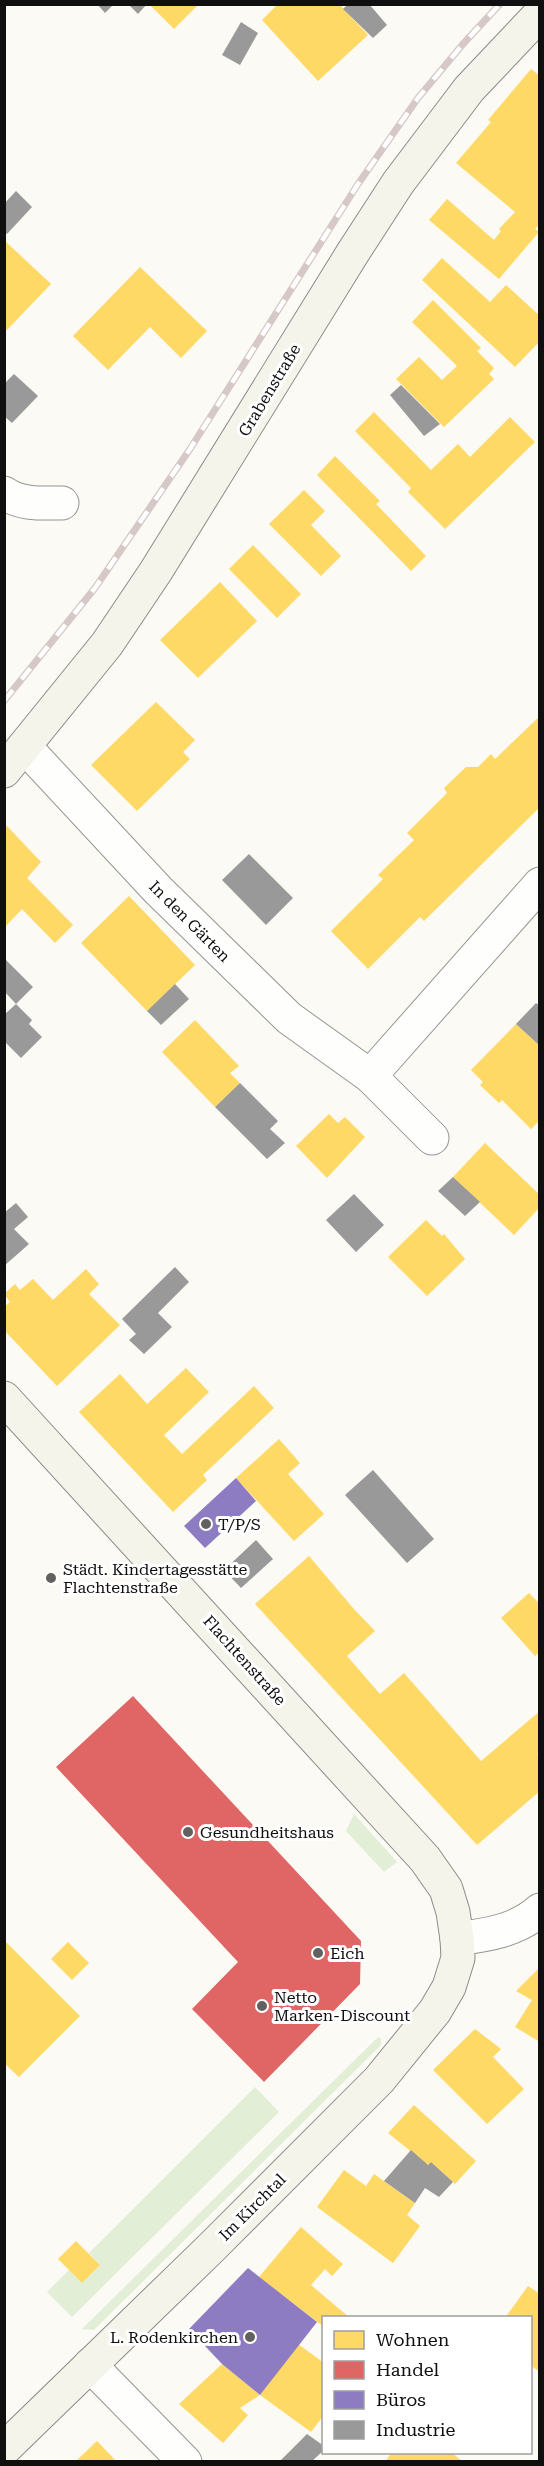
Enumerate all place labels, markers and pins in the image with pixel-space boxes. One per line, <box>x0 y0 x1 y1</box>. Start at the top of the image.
place label: T/P/S <box>218 1515 261 1534</box>
marker: T/P/S <box>199 1517 213 1531</box>
place label: Städt. Kindertagesstätte Flachtenstraße <box>63 1560 247 1597</box>
marker: Städt. Kindertagesstätte Flachtenstraße <box>44 1571 58 1585</box>
place label: Gesundheitshaus <box>200 1823 334 1842</box>
marker: Gesundheitshaus <box>181 1825 195 1839</box>
place label: Eich <box>330 1944 365 1963</box>
marker: Eich <box>311 1946 325 1960</box>
place label: Netto Marken-Discount <box>274 1988 410 2025</box>
marker: Netto Marken-Discount <box>255 1999 269 2013</box>
place label: L. Rodenkirchen <box>110 2328 238 2347</box>
marker: L. Rodenkirchen <box>243 2330 257 2344</box>

